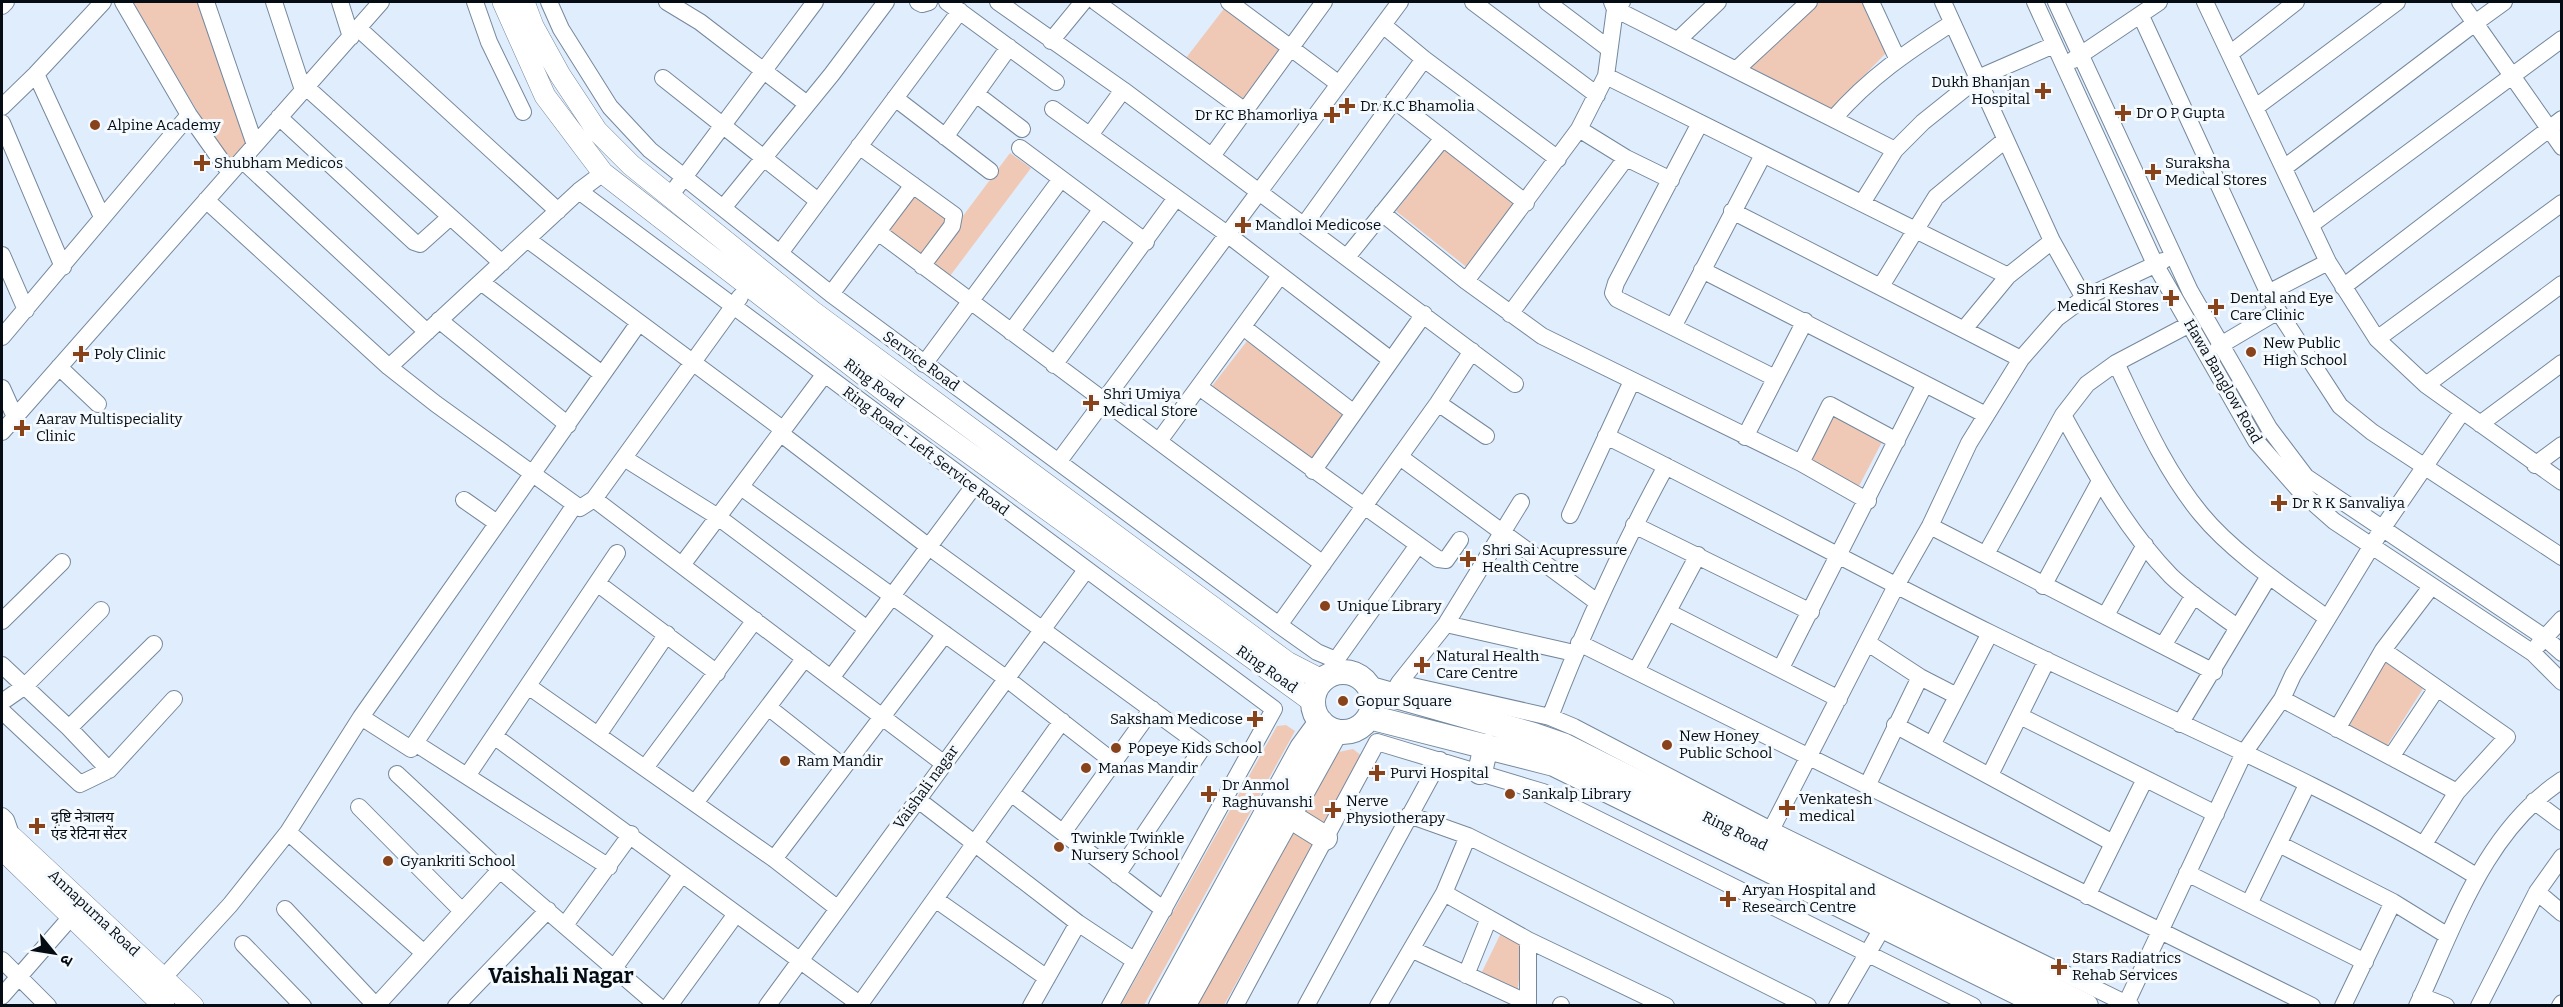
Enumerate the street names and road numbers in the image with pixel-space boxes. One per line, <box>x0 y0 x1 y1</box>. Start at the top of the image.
street label: Hawa Banglow Road <box>2180 316 2266 446</box>
street label: Service Road <box>879 327 963 395</box>
street label: Ring Road <box>841 355 908 411</box>
street label: Ring Road - Left Service Road <box>839 383 1013 519</box>
street label: Ring Road <box>1233 641 1301 697</box>
street label: Vaishali nagar <box>890 741 963 832</box>
street label: Ring Road <box>1699 808 1771 855</box>
street label: Annapurna Road <box>45 866 143 960</box>

